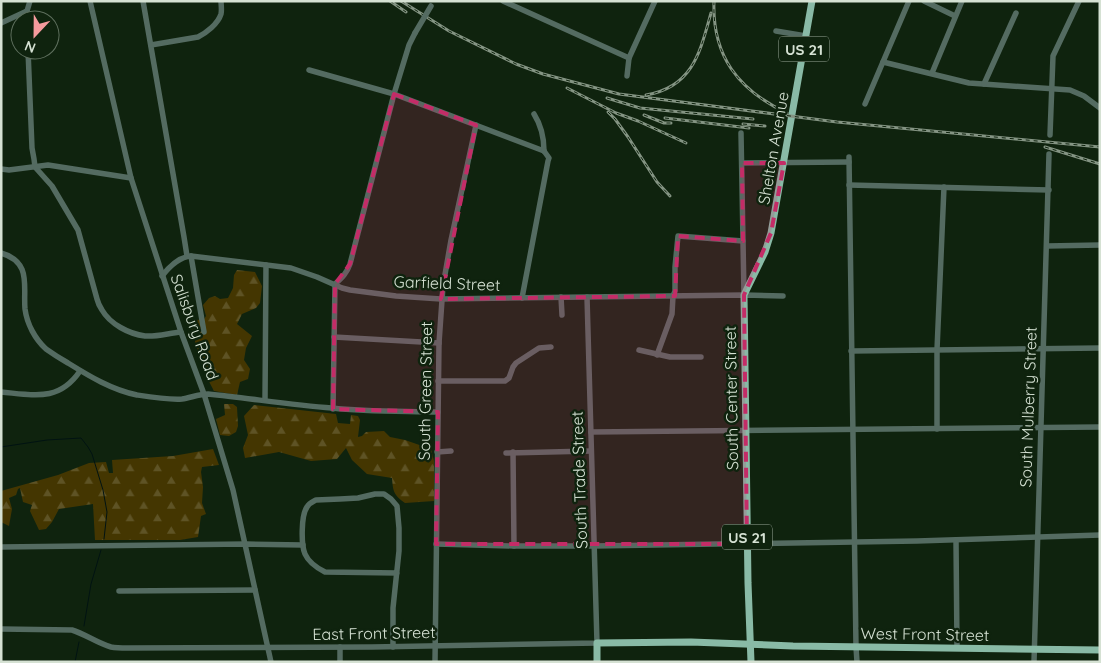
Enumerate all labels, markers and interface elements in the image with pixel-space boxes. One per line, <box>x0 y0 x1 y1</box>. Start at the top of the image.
north arrow <box>10 10 60 60</box>
road number: US 21 <box>779 36 829 62</box>
text: N <box>22 37 38 57</box>
street label: Shelton Avenue <box>753 90 793 206</box>
street label: Salisbury Road <box>167 271 223 383</box>
street label: Garfield Street <box>393 271 501 295</box>
street label: South Green Street <box>414 321 436 461</box>
street label: South Center Street <box>720 326 742 470</box>
street label: South Mulberry Street <box>1015 326 1041 488</box>
street label: South Trade Street <box>567 411 591 549</box>
road number: US 21 <box>722 524 772 550</box>
street label: East Front Street <box>312 622 436 644</box>
street label: West Front Street <box>860 623 990 645</box>

